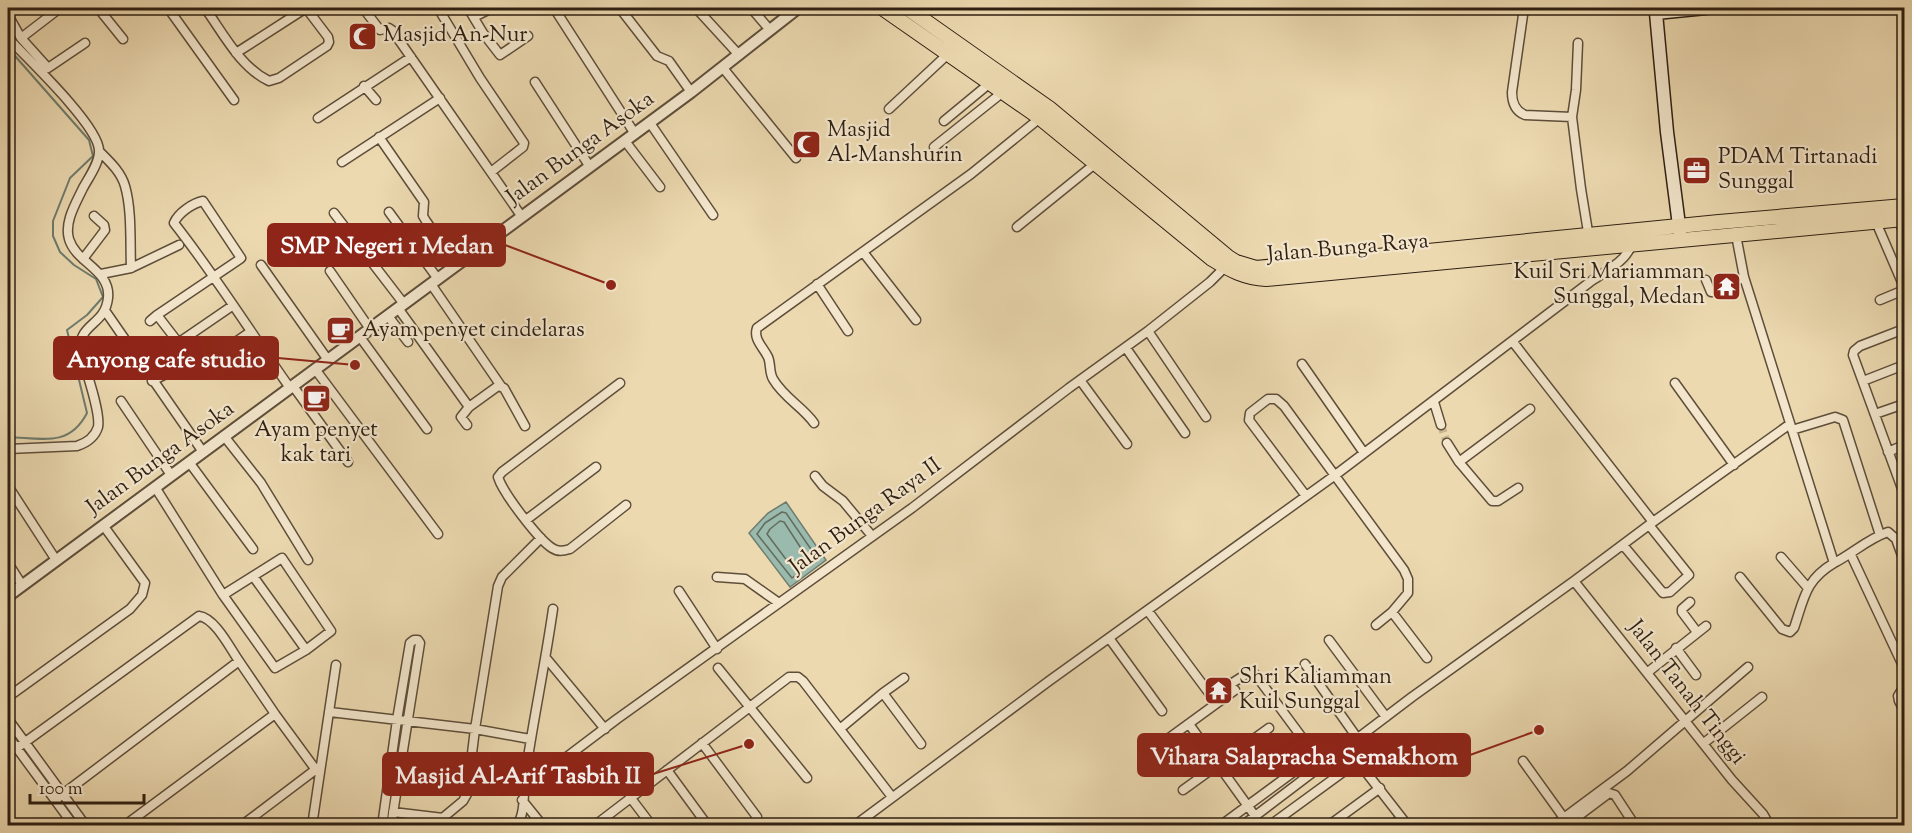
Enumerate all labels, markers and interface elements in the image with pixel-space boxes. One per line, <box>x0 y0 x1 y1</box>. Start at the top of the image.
mosque icon: Masjid An-Nur <box>346 20 378 52</box>
place label: Masjid An-Nur <box>383 20 528 52</box>
street label: Jalan Bunga Asoka <box>500 84 662 214</box>
place label: Masjid Al-Manshurin <box>827 115 963 172</box>
mosque icon: Masjid Al-Manshurin <box>790 128 822 160</box>
place label: PDAM Tirtanadi Sunggal <box>1718 142 1877 199</box>
office icon: PDAM Tirtanadi Sunggal <box>1681 155 1713 187</box>
callout: SMP Negeri 1 Medan <box>268 224 505 266</box>
street label: Jalan Bunga Raya <box>1265 226 1430 272</box>
text: SMP Negeri 1 Medan <box>280 230 494 264</box>
place label: Kuil Sri Mariamman Sunggal, Medan <box>1514 257 1705 314</box>
temple icon: Kuil Sri Mariamman Sunggal, Medan <box>1710 270 1742 302</box>
cafe icon: Ayam penyet cindelaras <box>325 315 357 347</box>
place label: Ayam penyet cindelaras <box>362 315 585 347</box>
callout: Anyong cafe studio <box>54 337 278 379</box>
text: Anyong cafe studio <box>66 344 266 378</box>
cafe icon: Ayam penyet kak tari <box>300 383 332 415</box>
street label: Jalan Bunga Asoka <box>80 394 242 524</box>
place label: Ayam penyet kak tari <box>254 415 378 472</box>
street label: Jalan Bunga Raya II <box>782 451 949 584</box>
street label: Jalan Tanah Tinggi <box>1619 613 1753 772</box>
place label: Shri Kaliamman Kuil Sunggal <box>1239 662 1392 719</box>
temple icon: Shri Kaliamman Kuil Sunggal <box>1202 675 1234 707</box>
callout: Vihara Salapracha Semakhom <box>1138 734 1470 776</box>
text: Vihara Salapracha Semakhom <box>1150 741 1458 775</box>
callout: Masjid Al-Arif Tasbih II <box>383 753 653 795</box>
text: Masjid Al-Arif Tasbih II <box>395 760 641 794</box>
scale bar <box>30 767 144 805</box>
text: 100 m <box>39 777 83 803</box>

